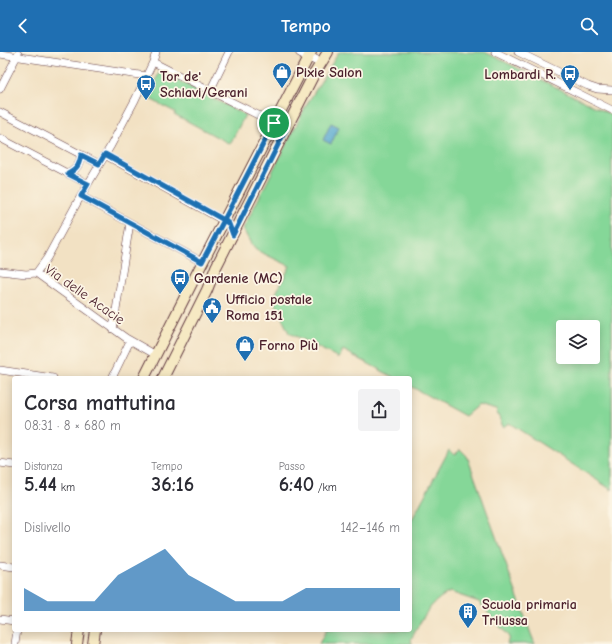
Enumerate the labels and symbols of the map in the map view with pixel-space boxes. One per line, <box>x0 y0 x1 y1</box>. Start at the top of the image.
shop icon: Pixie Salon <box>271 61 293 89</box>
bus stop icon: Lombardi R. <box>559 63 581 91</box>
place label: Pixie Salon <box>296 64 362 81</box>
place label: Lombardi R. <box>484 66 556 83</box>
place label: Tor de' Schiavi/Gerani <box>160 68 248 101</box>
bus stop icon: Tor de' Schiavi/Gerani <box>135 73 157 101</box>
pin <box>257 106 291 140</box>
street label: Via delle Acacie <box>41 261 128 328</box>
bus stop icon: Gardenie (MC) <box>169 267 191 295</box>
place label: Gardenie (MC) <box>194 270 283 287</box>
place label: Ufficio postale Roma 151 <box>226 291 312 324</box>
public building icon: Ufficio postale Roma 151 <box>201 296 223 324</box>
shop icon: Forno Più <box>234 334 256 362</box>
place label: Forno Più <box>259 337 318 354</box>
place label: Scuola primaria Trilussa <box>482 596 577 629</box>
building icon: Scuola primaria Trilussa <box>457 601 479 629</box>

